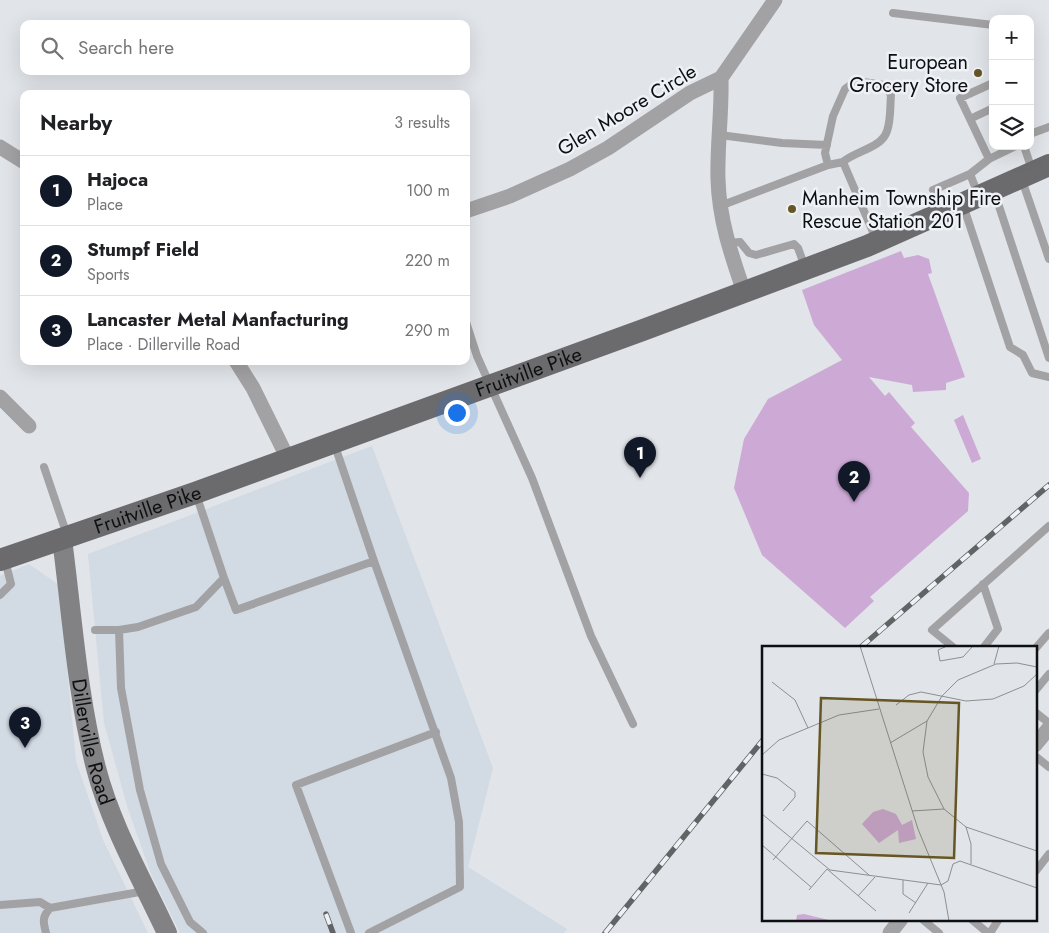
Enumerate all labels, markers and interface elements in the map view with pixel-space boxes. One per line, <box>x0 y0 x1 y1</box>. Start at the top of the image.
map controls <box>989 15 1034 150</box>
button: + <box>989 15 1034 60</box>
search box <box>20 20 470 75</box>
icon: search <box>38 34 66 62</box>
text: Search here <box>78 34 174 61</box>
place label: European Grocery Store <box>849 48 968 100</box>
street label: Glen Moore Circle <box>552 57 702 163</box>
button: − <box>989 60 1034 105</box>
marker: European Grocery Store <box>972 67 984 79</box>
button: layers <box>989 105 1034 150</box>
text: Nearby <box>40 108 112 138</box>
text: 3 results <box>394 111 450 134</box>
text: Hajoca <box>87 166 148 193</box>
text: 1 <box>52 179 60 202</box>
text: 100 m <box>406 179 450 202</box>
place label: Manheim Township Fire Rescue Station 201 <box>802 184 1001 236</box>
text: Place <box>87 193 123 216</box>
marker: Manheim Township Fire Rescue Station 201 <box>786 203 798 215</box>
text: Stumpf Field <box>87 236 199 263</box>
text: 2 <box>51 249 61 272</box>
text: 220 m <box>405 249 450 272</box>
text: Sports <box>87 263 129 286</box>
text: Lancaster Metal Manfacturing <box>87 306 349 333</box>
text: 3 <box>51 319 61 342</box>
text: 290 m <box>405 319 450 342</box>
text: Place · Dillerville Road <box>87 333 240 356</box>
street label: Fruitville Pike <box>471 339 586 404</box>
your location <box>444 400 470 426</box>
pin: 1 <box>624 437 656 478</box>
pin: 2 <box>838 461 870 502</box>
street label: Fruitville Pike <box>90 477 205 541</box>
inset map <box>762 646 1036 920</box>
street label: Dillerville Road <box>65 677 121 809</box>
pin: 3 <box>9 707 41 748</box>

